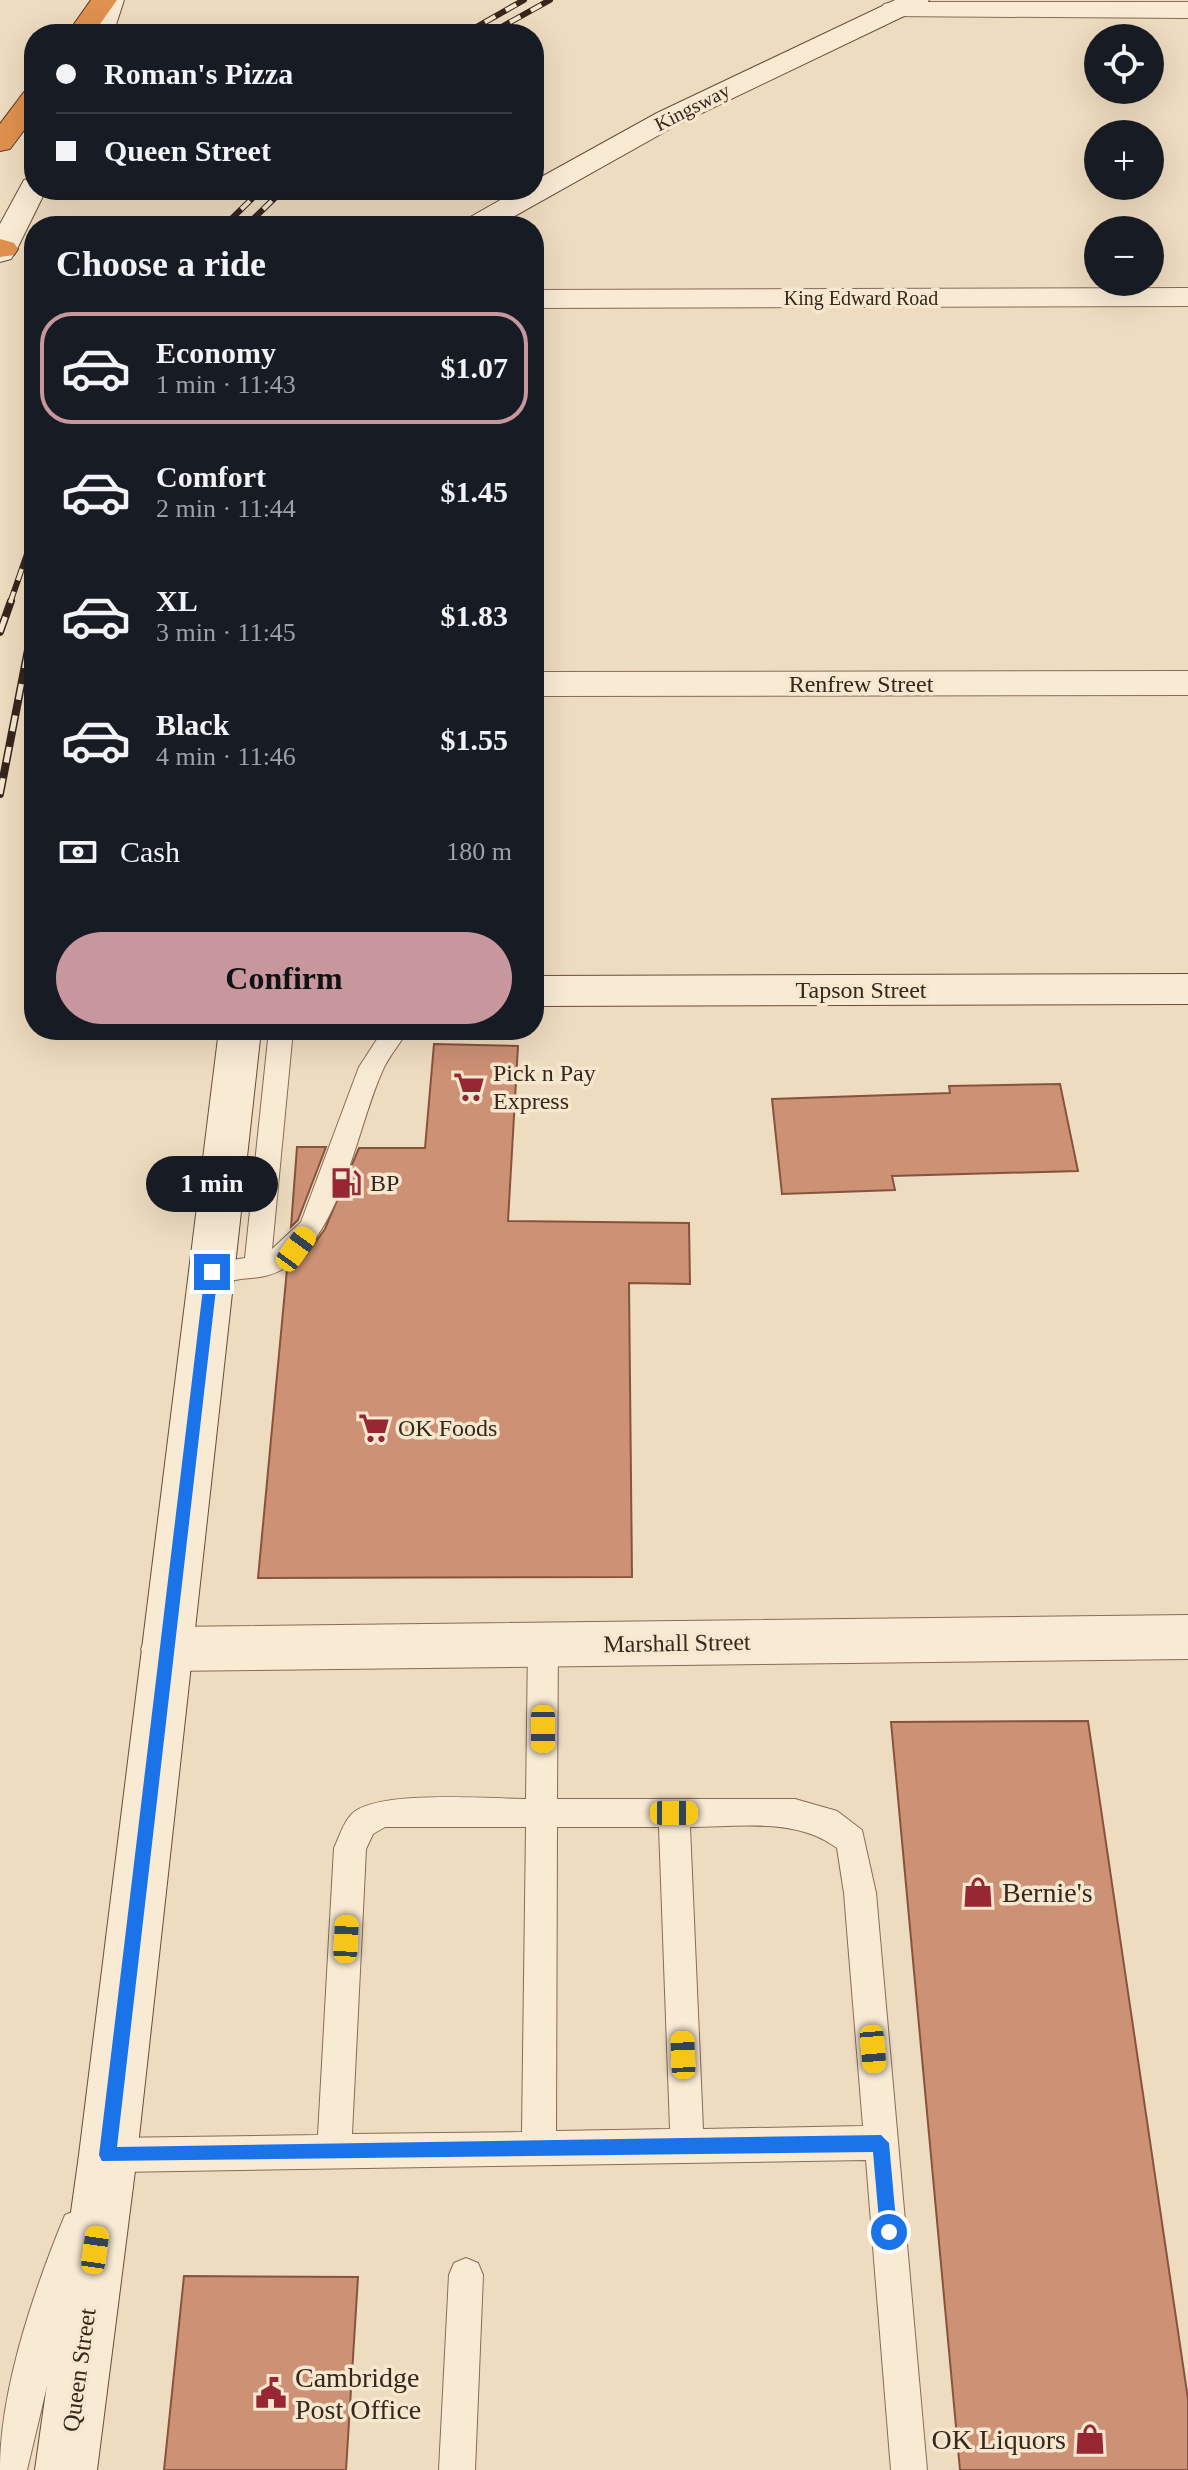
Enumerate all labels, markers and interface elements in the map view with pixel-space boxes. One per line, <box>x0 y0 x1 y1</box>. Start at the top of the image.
map controls <box>1084 24 1164 296</box>
button: locate <box>1084 24 1164 104</box>
text: Roman's Pizza <box>104 57 293 90</box>
street label: Kingsway <box>651 79 734 136</box>
button: + <box>1084 120 1164 200</box>
text: Queen Street <box>104 134 271 167</box>
button: − <box>1084 216 1164 296</box>
text: Choose a ride <box>56 244 266 284</box>
street label: King Edward Road <box>784 287 938 310</box>
icon: car <box>60 332 132 404</box>
text: Economy <box>156 336 276 369</box>
text: $1.07 <box>441 351 508 384</box>
text: 1 min · 11:43 <box>156 370 296 399</box>
icon: car <box>60 456 132 528</box>
text: Comfort <box>156 460 266 493</box>
text: $1.45 <box>441 475 508 508</box>
text: 2 min · 11:44 <box>156 494 296 523</box>
icon: car <box>60 580 132 652</box>
text: XL <box>156 584 198 617</box>
text: $1.83 <box>441 599 508 632</box>
text: 3 min · 11:45 <box>156 618 296 647</box>
street label: Renfrew Street <box>789 671 934 697</box>
icon: car <box>60 704 132 776</box>
text: Black <box>156 708 229 741</box>
text: $1.55 <box>441 723 508 756</box>
text: 4 min · 11:46 <box>156 742 296 771</box>
icon: cash <box>56 830 100 874</box>
text: Cash <box>120 835 180 868</box>
text: 180 m <box>446 837 512 866</box>
button: Confirm <box>56 932 512 1024</box>
street label: Tapson Street <box>796 977 927 1003</box>
place label: Pick n Pay Express <box>493 1060 596 1114</box>
supermarket icon: Pick n Pay Express <box>452 1070 486 1104</box>
callout: 1 min <box>146 1156 278 1212</box>
fuel station icon: BP <box>329 1166 363 1200</box>
text: 1 min <box>181 1169 243 1198</box>
place label: BP <box>370 1170 399 1196</box>
car <box>272 1223 320 1275</box>
route end <box>194 1254 230 1290</box>
supermarket icon: OK Foods <box>357 1411 391 1445</box>
place label: OK Foods <box>398 1415 497 1441</box>
street label: Marshall Street <box>603 1629 751 1657</box>
car <box>531 1705 555 1753</box>
car <box>650 1801 698 1825</box>
shop icon: Bernie's <box>961 1875 995 1909</box>
place label: Bernie's <box>1002 1877 1093 1908</box>
car <box>333 1914 359 1964</box>
car <box>859 2024 887 2074</box>
car <box>670 2031 696 2079</box>
route start <box>871 2214 907 2250</box>
car <box>80 2225 110 2275</box>
street label: Queen Street <box>57 2306 101 2434</box>
place label: Cambridge Post Office <box>295 2362 421 2425</box>
public building icon: Cambridge Post Office <box>254 2376 288 2410</box>
shop icon: OK Liquors <box>1073 2422 1107 2456</box>
place label: OK Liquors <box>931 2424 1066 2455</box>

